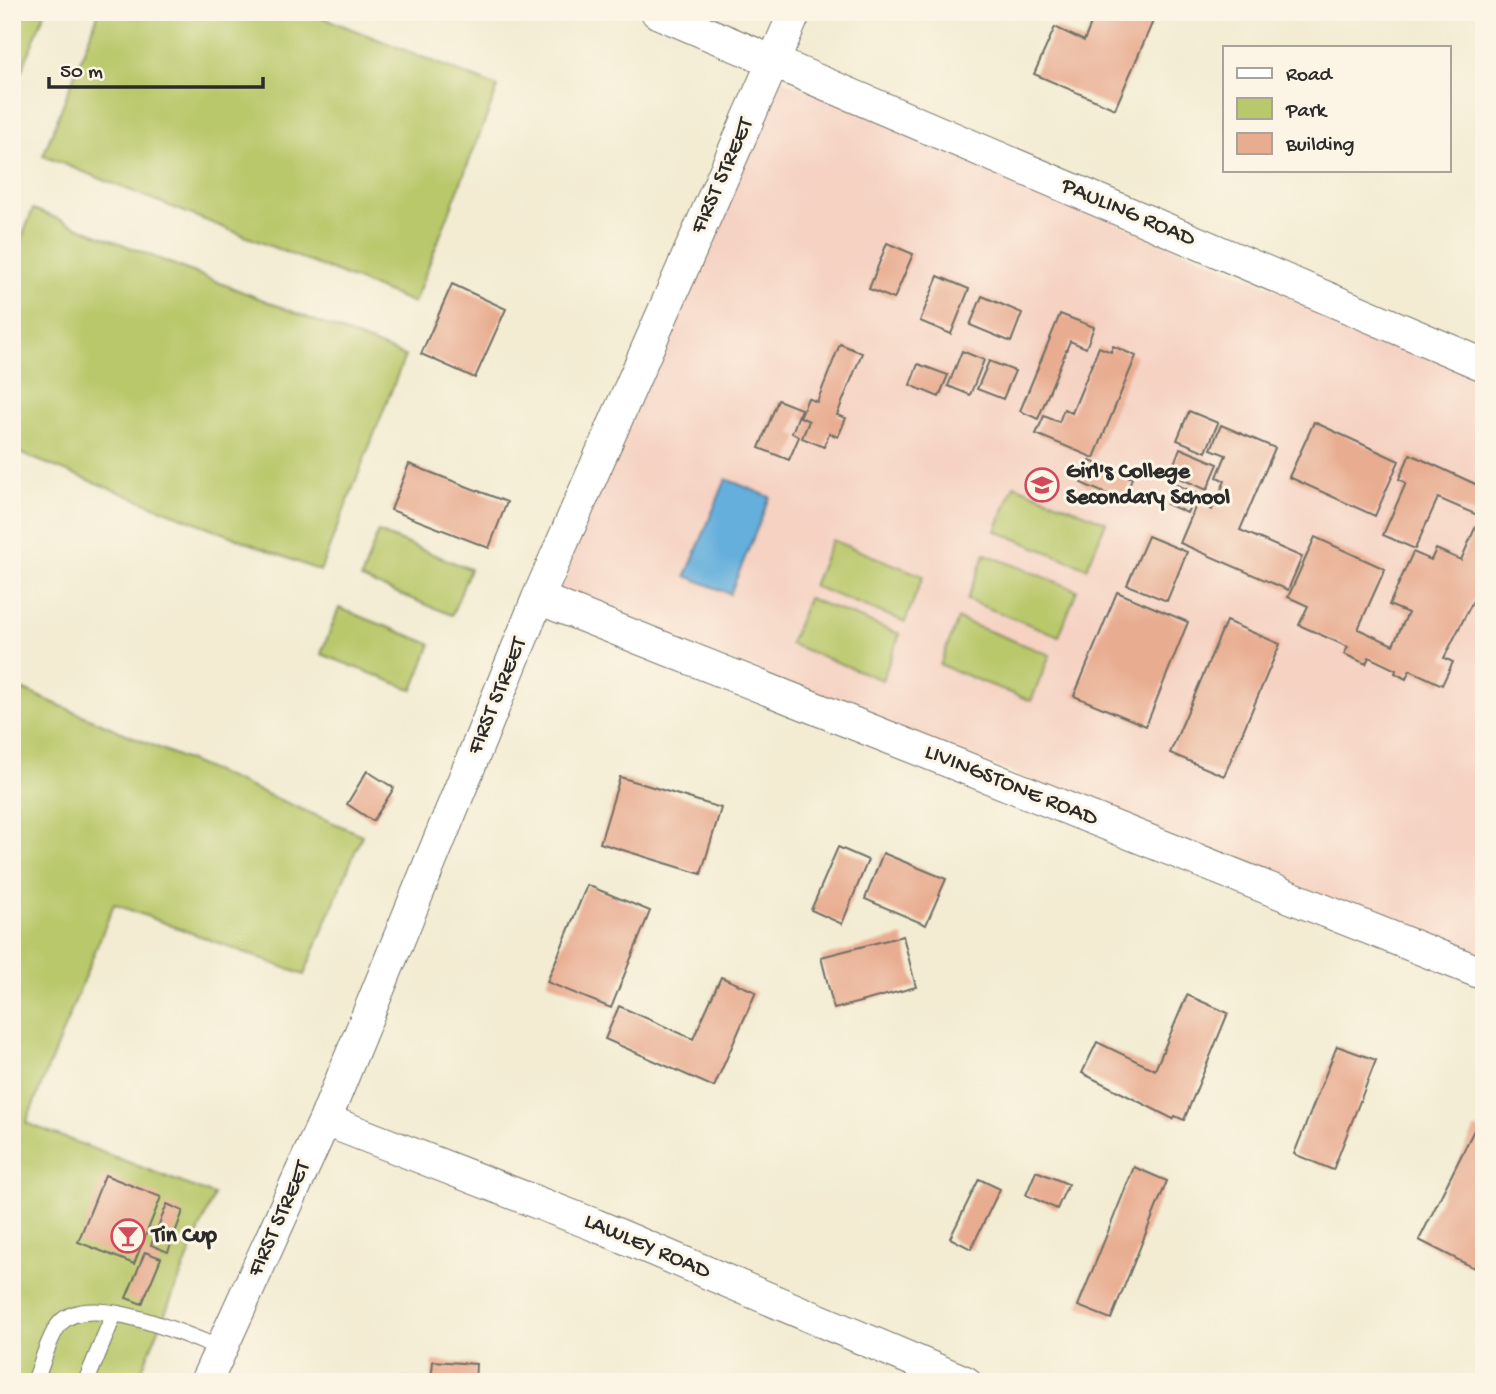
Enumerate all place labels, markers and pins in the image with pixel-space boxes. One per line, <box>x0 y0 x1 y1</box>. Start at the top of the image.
place label: Girl's College Secondary School <box>1066 459 1230 512</box>
school or university icon: Girl's College Secondary School <box>1023 466 1061 504</box>
bar icon: Tin Cup <box>109 1217 147 1255</box>
place label: Tin Cup <box>150 1223 217 1250</box>

